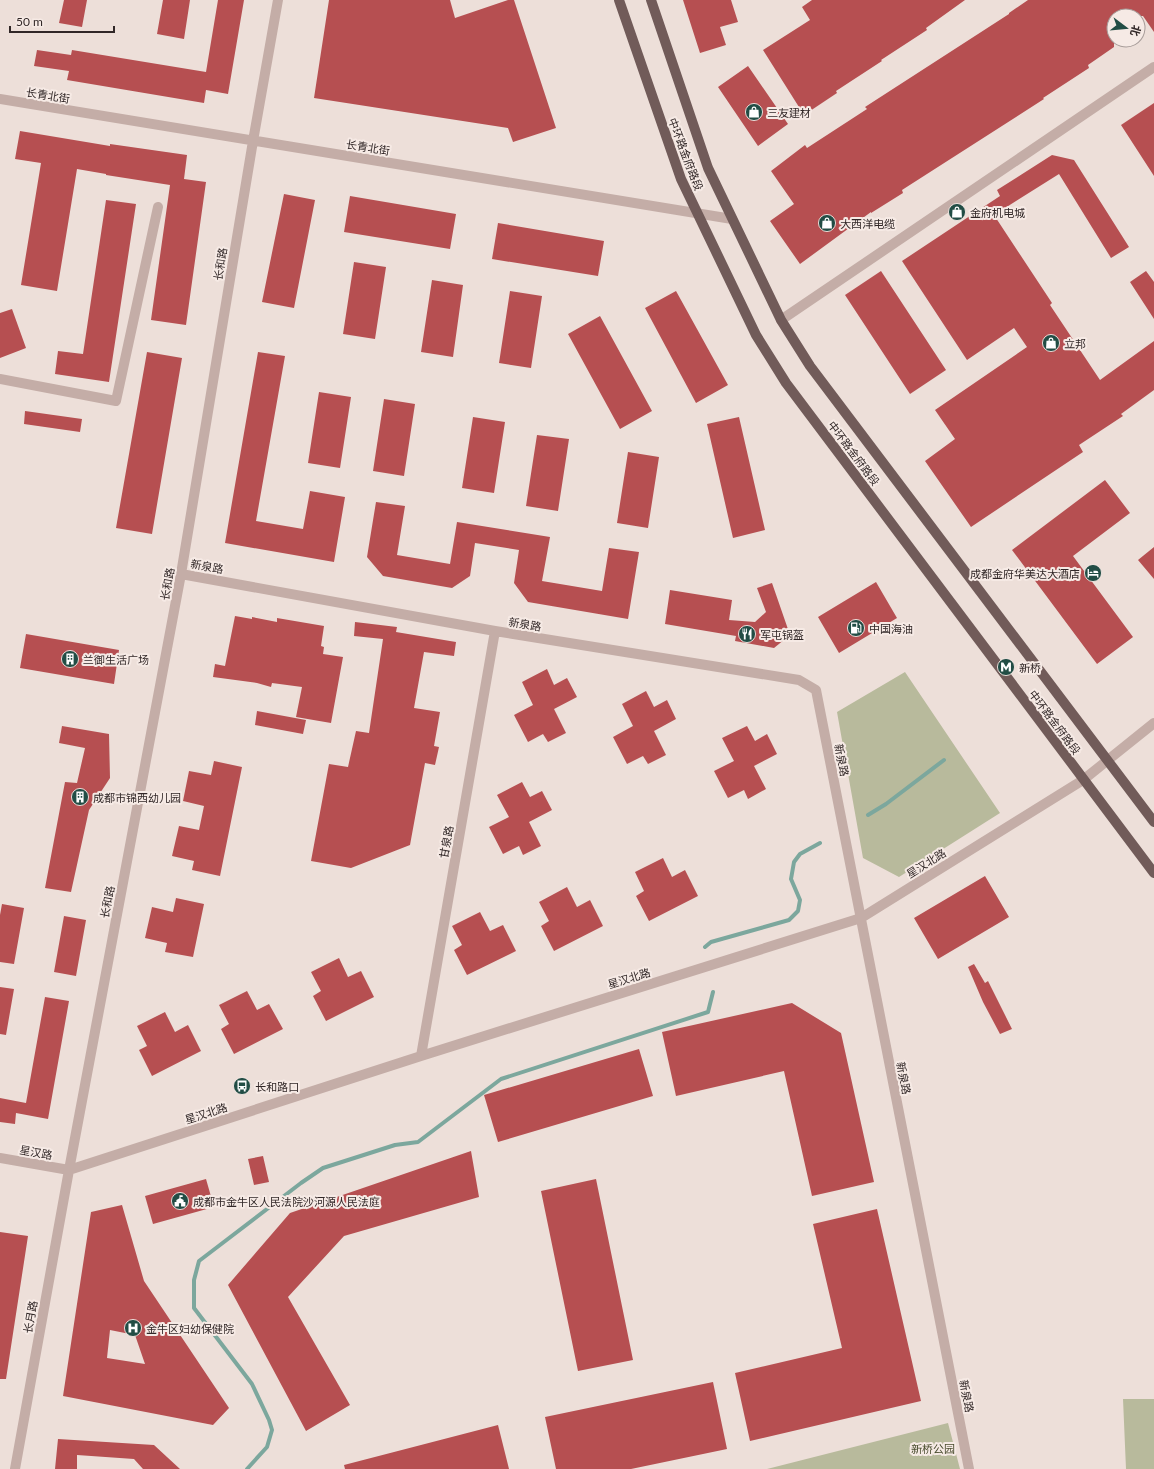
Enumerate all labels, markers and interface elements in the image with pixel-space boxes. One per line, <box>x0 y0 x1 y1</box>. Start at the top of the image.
scale bar <box>10 8 114 34</box>
north arrow <box>1106 8 1146 48</box>
text: 50 m <box>16 14 43 29</box>
text: 北 <box>1128 24 1144 38</box>
street label: 长青北街 <box>25 85 71 105</box>
shop icon: 三友建材 <box>744 102 764 122</box>
place label: 三友建材 <box>767 106 811 119</box>
street label: 中环路金府路段 <box>666 116 706 192</box>
street label: 长青北街 <box>345 137 391 157</box>
shop icon: 金府机电城 <box>947 202 967 222</box>
place label: 金府机电城 <box>970 206 1025 219</box>
shop icon: 大西洋电缆 <box>817 213 837 233</box>
place label: 大西洋电缆 <box>840 217 895 230</box>
street label: 长和路 <box>211 247 229 281</box>
shop icon: 立邦 <box>1041 333 1061 353</box>
place label: 立邦 <box>1064 337 1086 350</box>
street label: 中环路金府路段 <box>826 418 882 488</box>
street label: 新泉路 <box>190 557 224 575</box>
hotel icon: 成都金府华美达大酒店 <box>1083 563 1103 583</box>
street label: 长和路 <box>158 567 176 601</box>
place label: 成都金府华美达大酒店 <box>970 567 1080 580</box>
street label: 新泉路 <box>508 615 542 633</box>
fuel station icon: 中国海油 <box>846 618 866 638</box>
place label: 中国海油 <box>869 622 913 635</box>
restaurant icon: 军屯锅盔 <box>737 624 757 644</box>
place label: 军屯锅盔 <box>760 628 804 641</box>
building icon: 兰御生活广场 <box>60 649 80 669</box>
place label: 兰御生活广场 <box>83 653 149 666</box>
metro station icon: 新桥 <box>996 657 1016 677</box>
place label: 新桥 <box>1019 661 1041 674</box>
street label: 中环路金府路段 <box>1027 687 1083 757</box>
street label: 新泉路 <box>832 743 852 777</box>
building icon: 成都市锦西幼儿园 <box>70 787 90 807</box>
place label: 成都市锦西幼儿园 <box>93 791 181 804</box>
street label: 甘泉路 <box>437 825 455 859</box>
street label: 星汉北路 <box>904 846 948 880</box>
street label: 长和路 <box>97 885 117 919</box>
street label: 星汉北路 <box>606 965 652 991</box>
street label: 新泉路 <box>894 1061 914 1095</box>
bus stop icon: 长和路口 <box>232 1076 252 1096</box>
place label: 长和路口 <box>255 1080 299 1093</box>
street label: 星汉北路 <box>183 1100 229 1126</box>
street label: 星汉路 <box>19 1143 53 1161</box>
public building icon: 成都市金牛区人民法院沙河源人民法庭 <box>170 1191 190 1211</box>
place label: 成都市金牛区人民法院沙河源人民法庭 <box>193 1195 380 1208</box>
street label: 长月路 <box>21 1300 39 1334</box>
hospital icon: 金牛区妇幼保健院 <box>123 1318 143 1338</box>
place label: 金牛区妇幼保健院 <box>146 1322 234 1335</box>
street label: 新泉路 <box>957 1379 977 1413</box>
park label: 新桥公园 <box>911 1442 955 1455</box>

